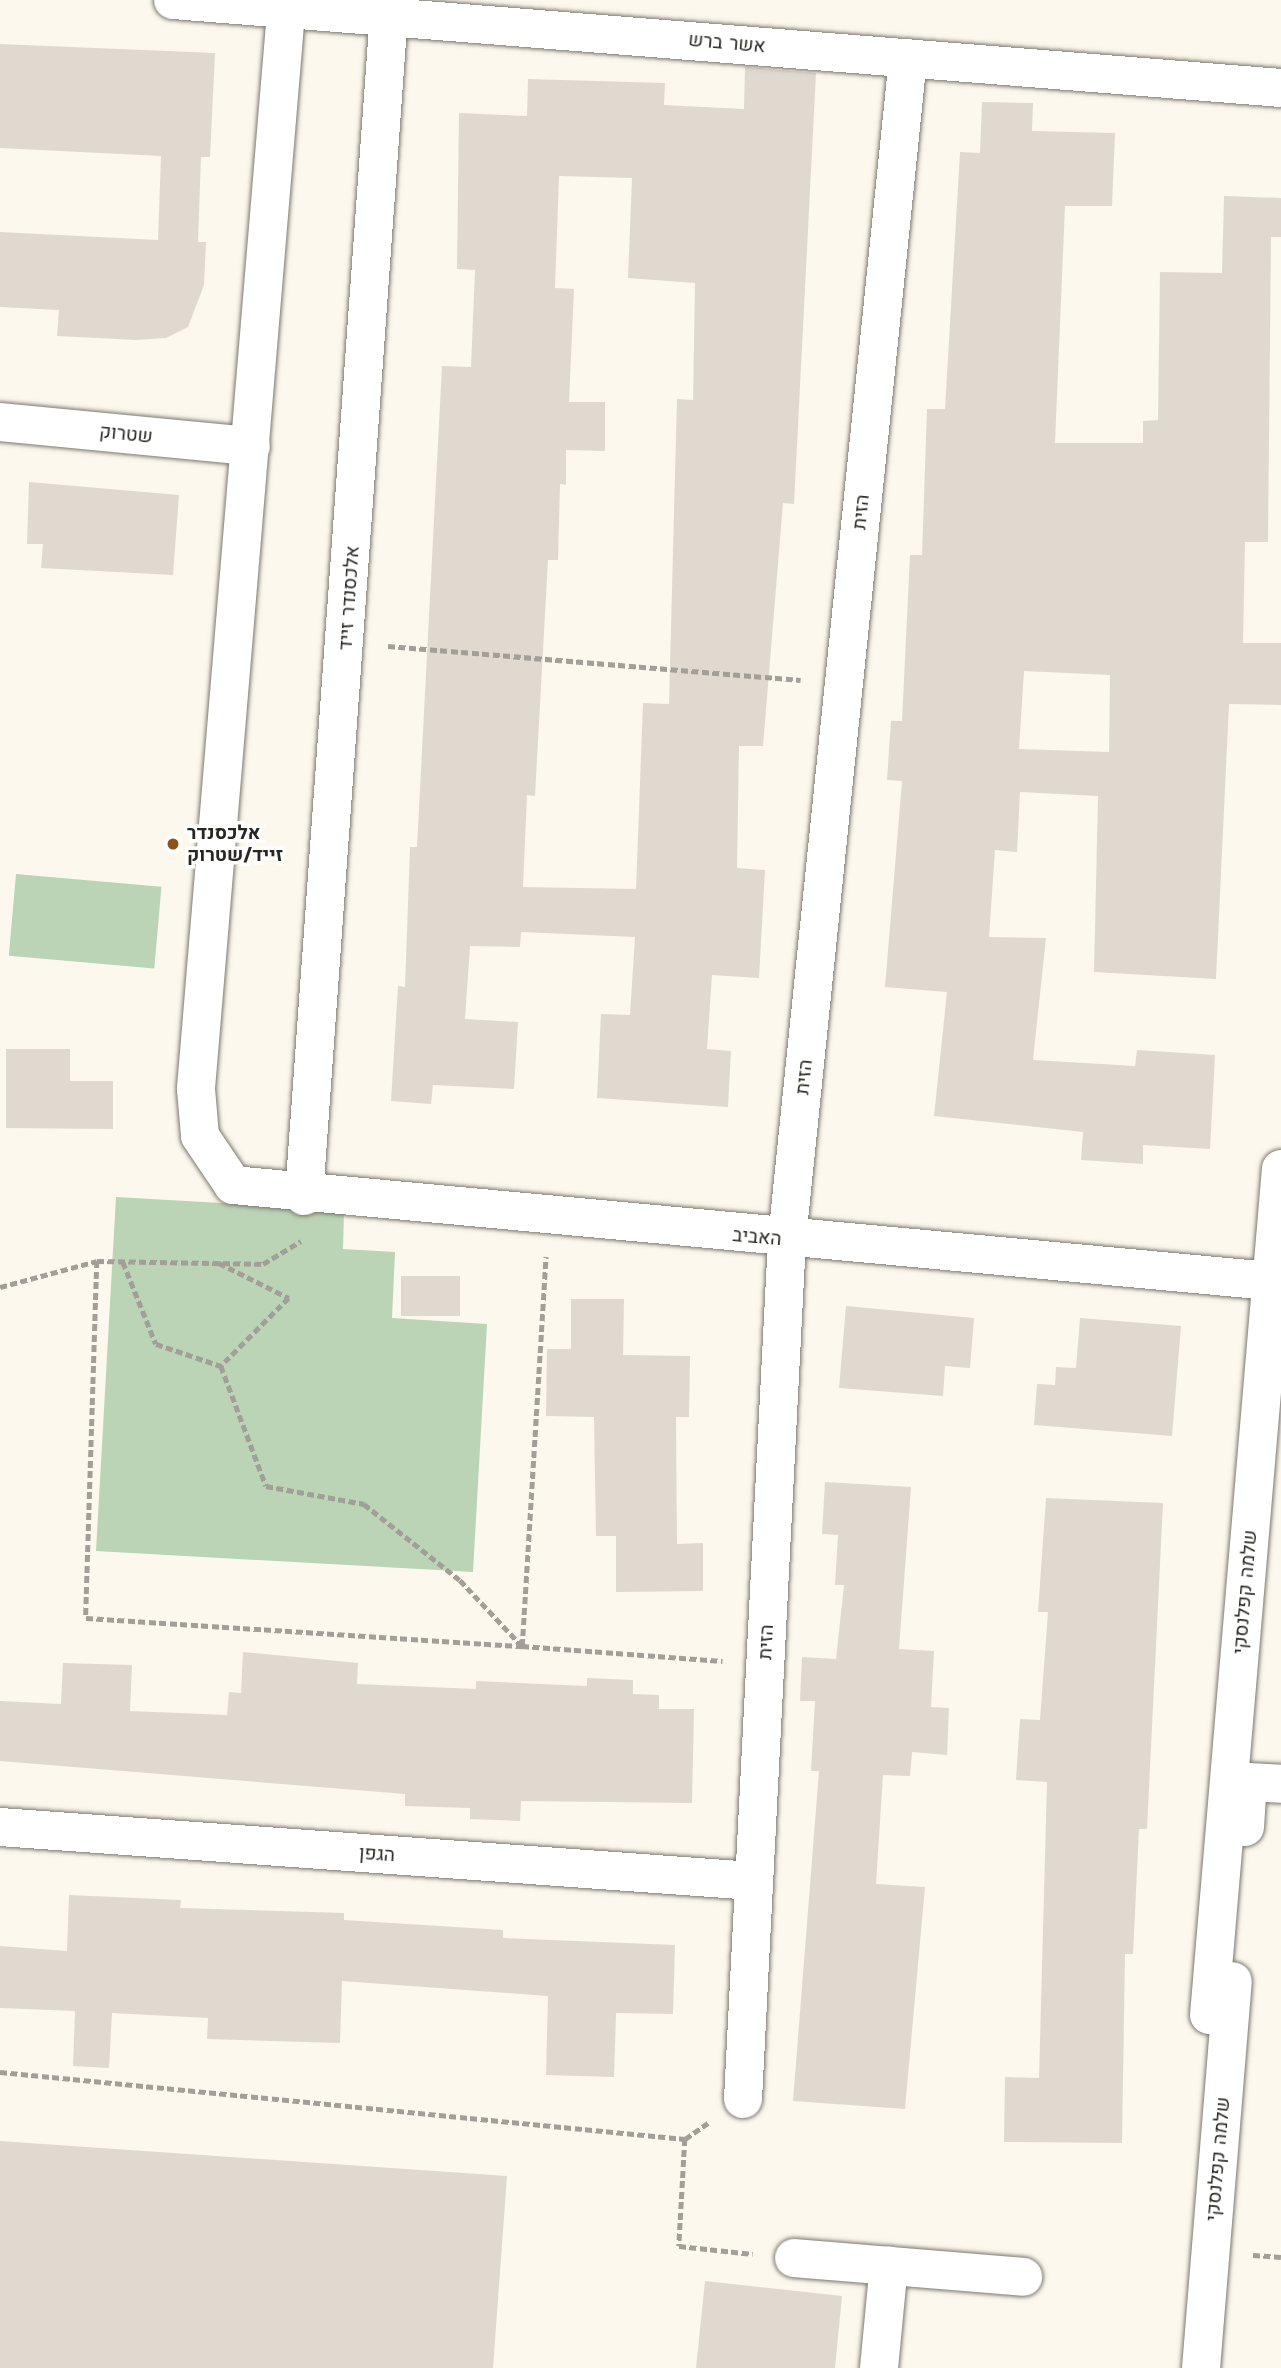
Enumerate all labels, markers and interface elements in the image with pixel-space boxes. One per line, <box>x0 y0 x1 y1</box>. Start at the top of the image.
street label: אשר ברש <box>687 28 767 58</box>
street label: שטרוק <box>98 420 154 448</box>
street label: הזית <box>848 493 874 531</box>
street label: אלכסנדר זייד <box>334 545 364 651</box>
place label: אלכסנדר זייד/שטרוק <box>187 822 283 866</box>
marker: אלכסנדר זייד/שטרוק <box>165 836 181 852</box>
street label: הזית <box>791 1058 817 1096</box>
street label: האביב <box>732 1224 782 1250</box>
street label: שלמה קפלנסקי <box>1228 1529 1262 1655</box>
street label: הזית <box>754 1624 778 1660</box>
street label: הגפן <box>358 1841 396 1867</box>
street label: שלמה קפלנסקי <box>1201 2096 1235 2222</box>

